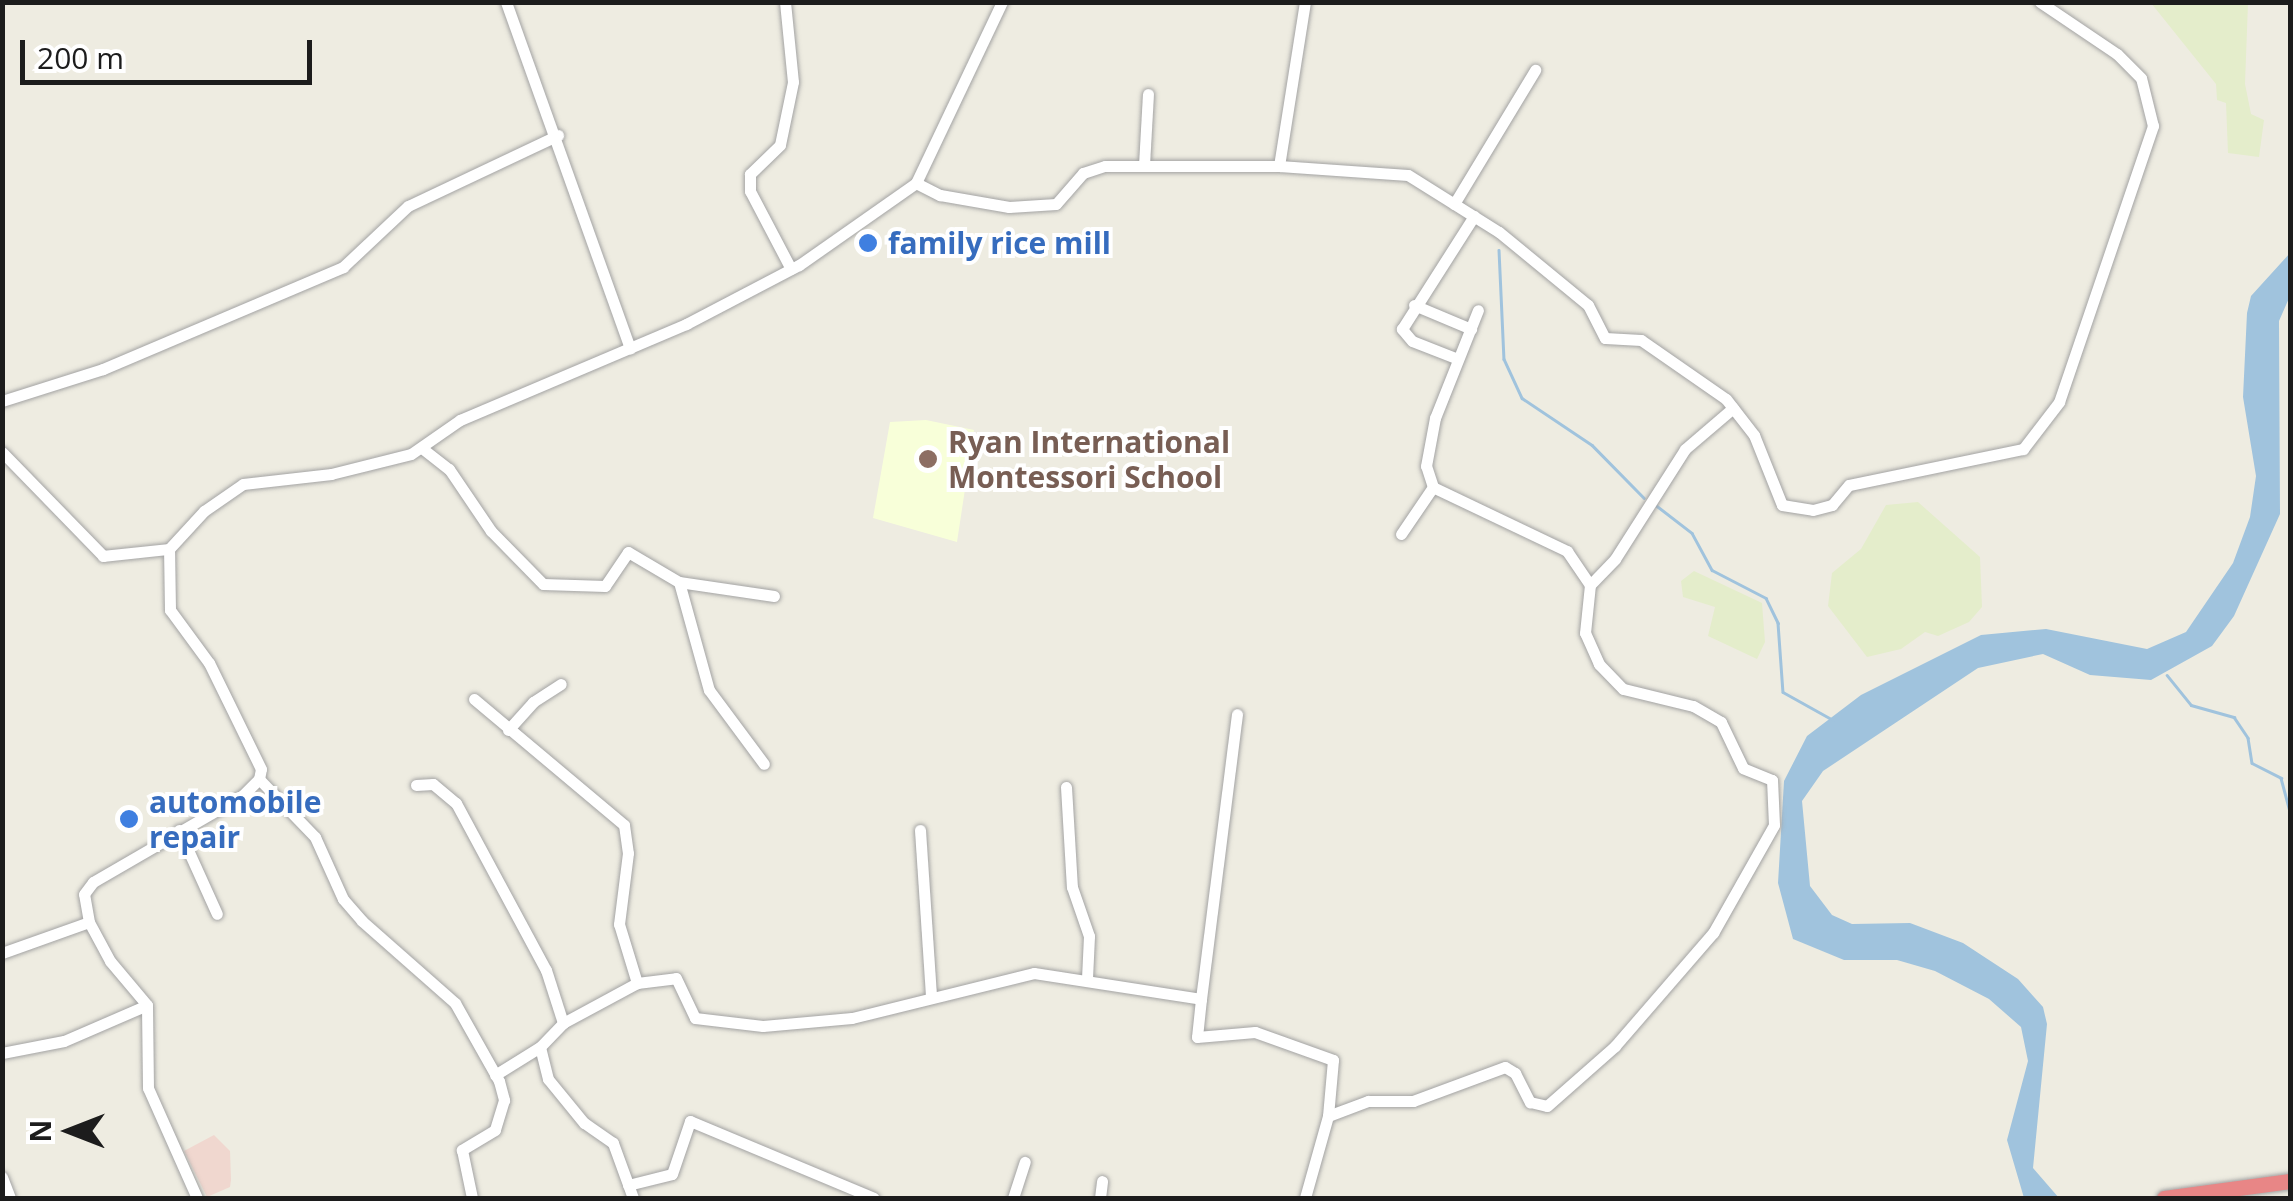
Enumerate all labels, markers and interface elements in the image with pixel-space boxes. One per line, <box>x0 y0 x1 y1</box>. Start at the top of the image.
scale bar <box>25 20 318 82</box>
text: 200 m <box>37 37 124 78</box>
place label: family rice mill <box>888 225 1111 261</box>
marker: family rice mill <box>857 232 879 254</box>
place label: Ryan International Montessori School <box>948 424 1230 494</box>
marker: Ryan International Montessori School <box>917 448 939 470</box>
place label: automobile repair <box>149 784 321 854</box>
marker: automobile repair <box>118 808 140 830</box>
north arrow <box>20 1081 120 1181</box>
text: N <box>21 1120 59 1142</box>

